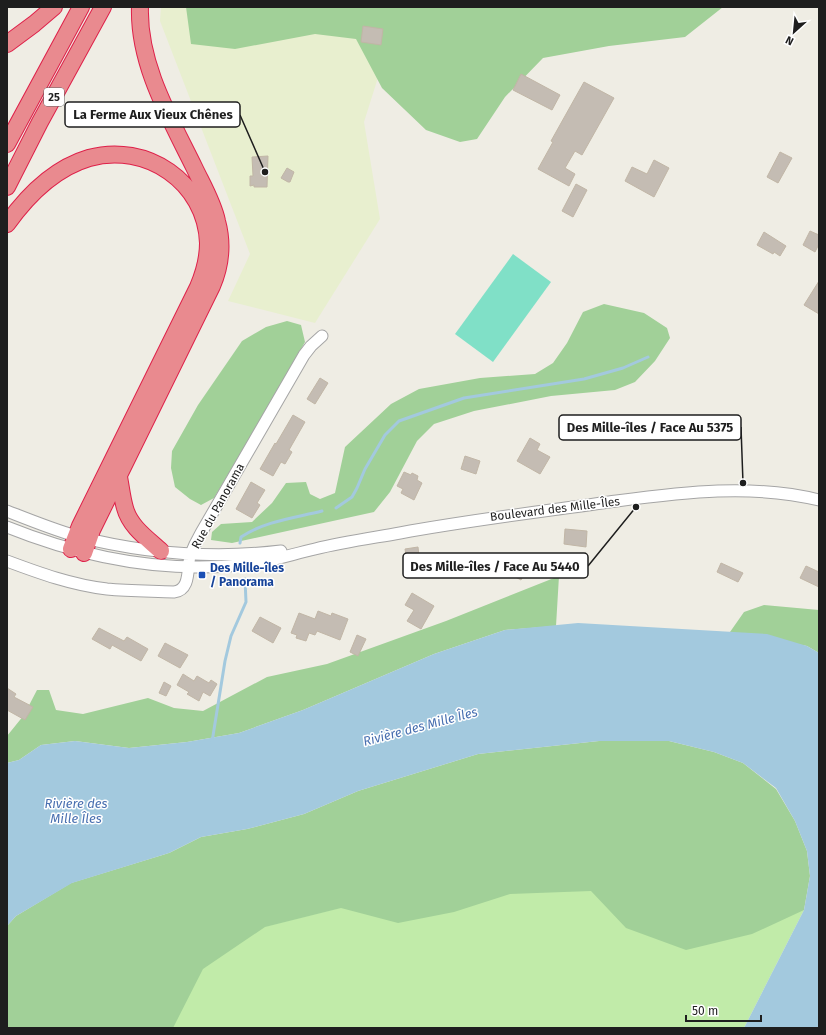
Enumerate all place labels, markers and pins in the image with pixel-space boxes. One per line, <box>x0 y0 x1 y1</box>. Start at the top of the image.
callout: La Ferme Aux Vieux Chênes <box>65 102 240 127</box>
callout: Des Mille-îles / Face Au 5375 <box>559 415 741 440</box>
callout: Des Mille-îles / Face Au 5440 <box>403 553 588 578</box>
place label: Des Mille-îles / Panorama <box>210 561 284 589</box>
marker: Des Mille-îles / Panorama <box>197 570 207 580</box>

